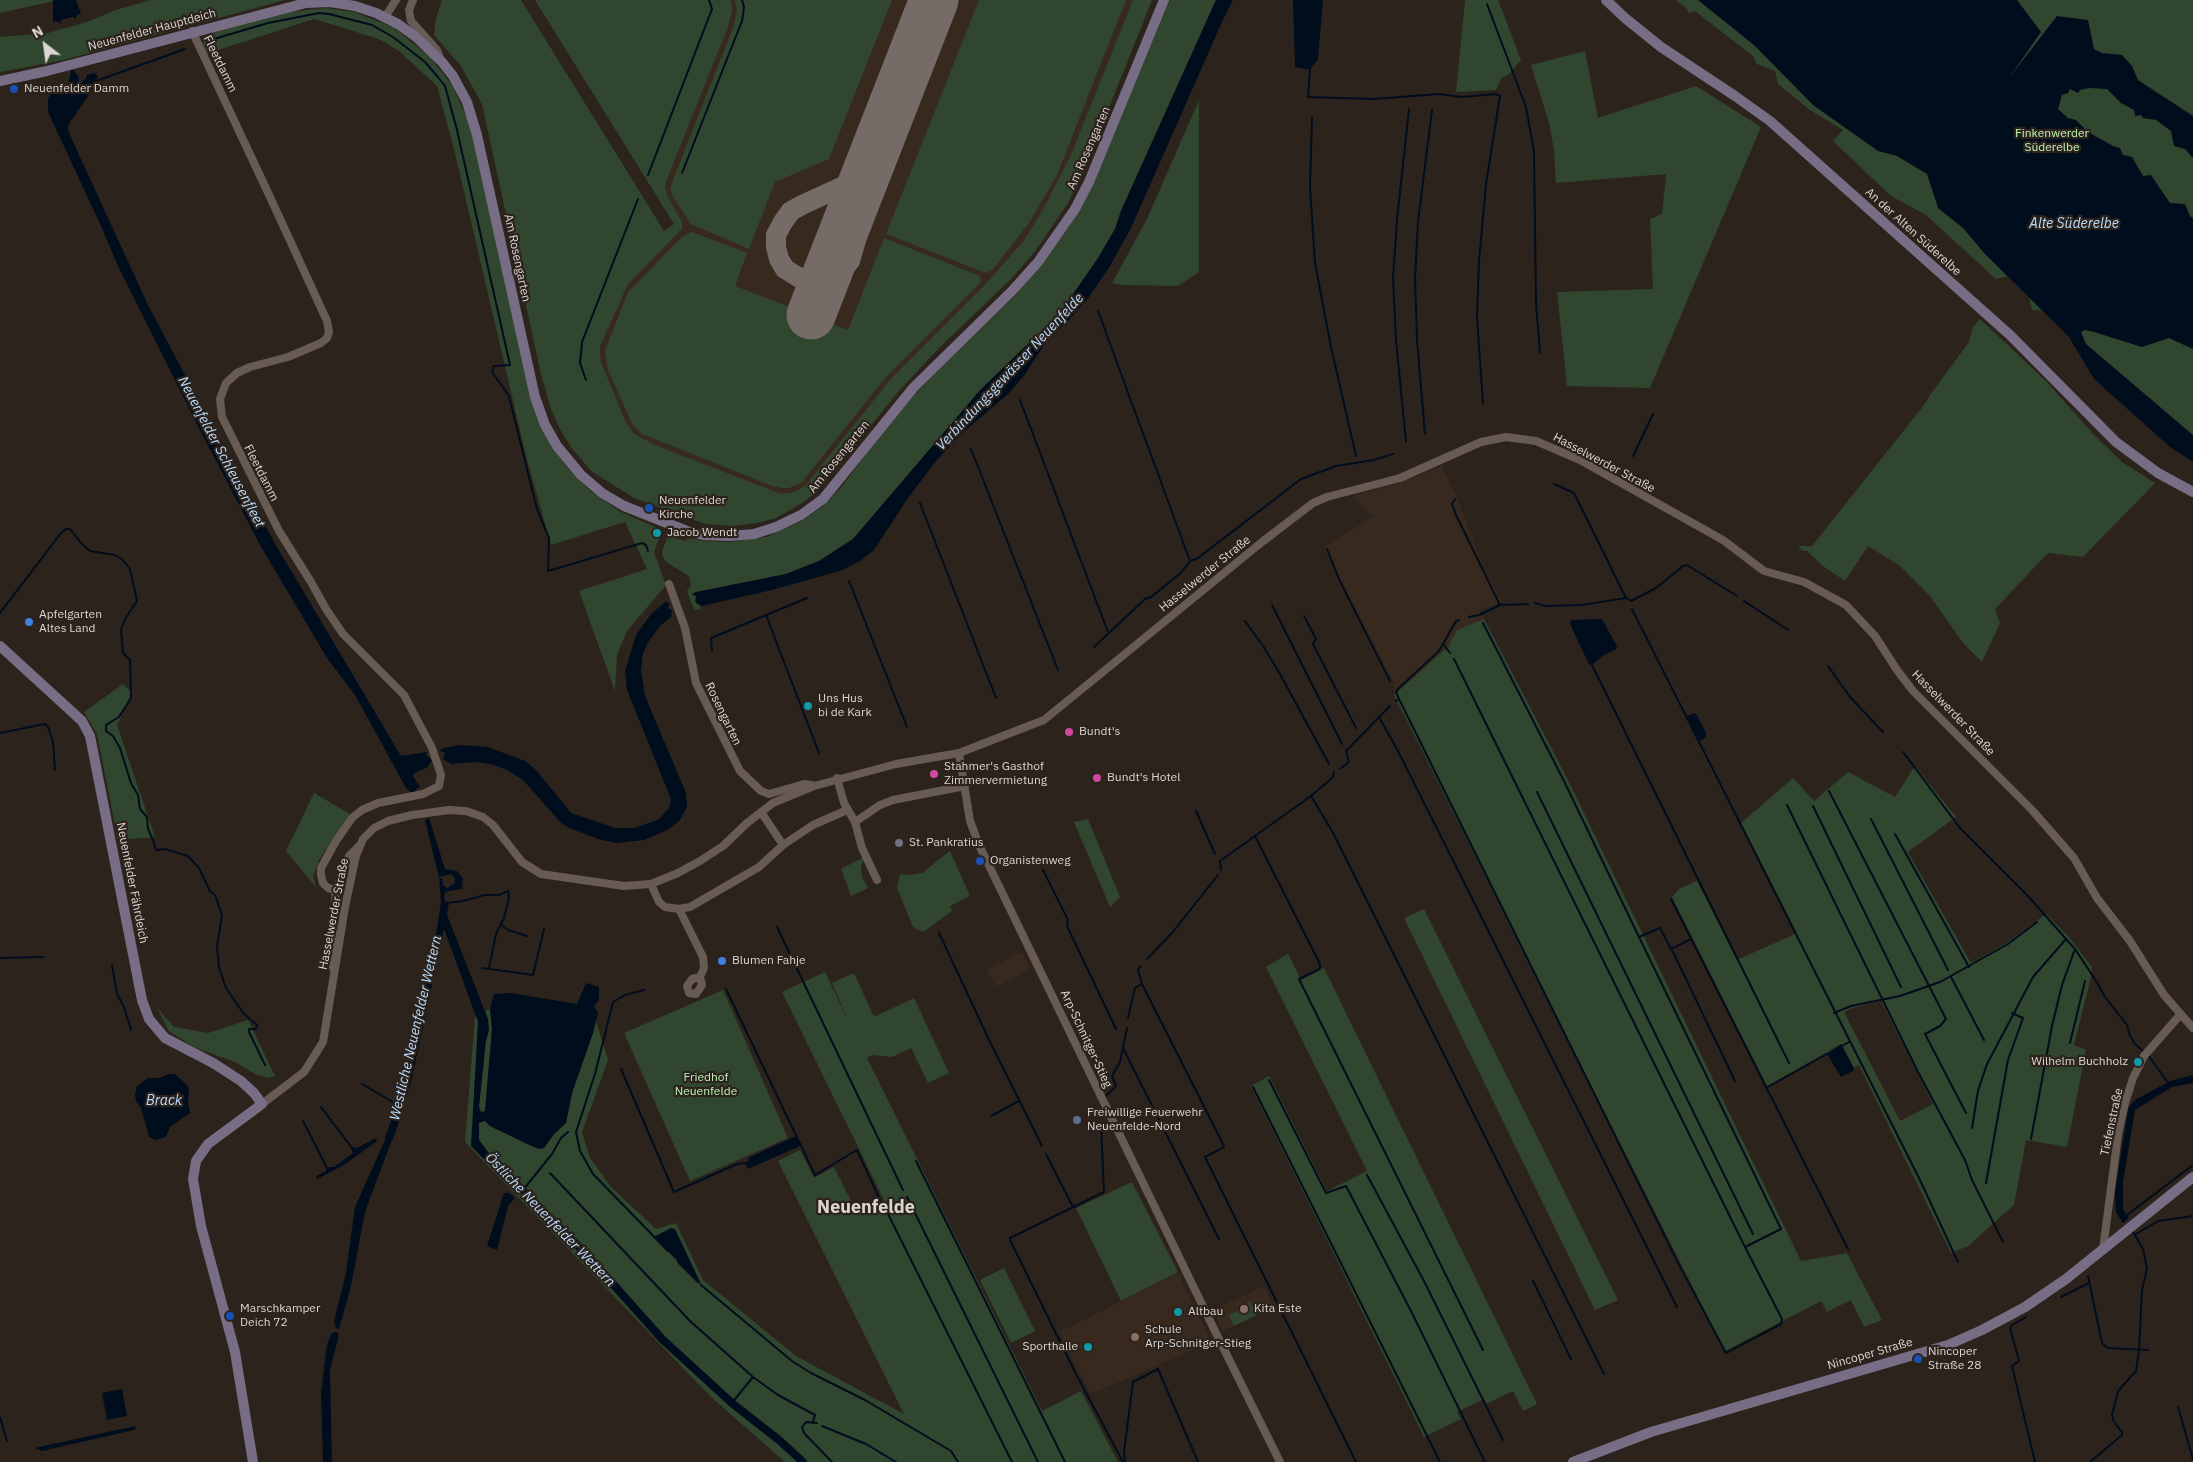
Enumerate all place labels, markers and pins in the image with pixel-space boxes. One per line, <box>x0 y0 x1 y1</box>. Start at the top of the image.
place label: Neuenfelder Damm <box>24 82 129 96</box>
marker: Neuenfelder Damm <box>8 83 20 95</box>
place label: Neuenfelder Kirche <box>659 494 726 522</box>
marker: Neuenfelder Kirche <box>643 502 655 514</box>
place label: Jacob Wendt <box>667 526 737 540</box>
marker: Jacob Wendt <box>651 527 663 539</box>
place label: Apfelgarten Altes Land <box>39 608 102 636</box>
marker: Apfelgarten Altes Land <box>23 616 35 628</box>
place label: Uns Hus bi de Kark <box>818 692 872 720</box>
marker: Uns Hus bi de Kark <box>802 700 814 712</box>
place label: Bundt's <box>1079 725 1120 739</box>
marker: Bundt's <box>1063 726 1075 738</box>
place label: Stahmer's Gasthof Zimmervermietung <box>944 760 1047 788</box>
marker: Stahmer's Gasthof Zimmervermietung <box>928 768 940 780</box>
place label: Bundt's Hotel <box>1107 771 1180 785</box>
marker: Bundt's Hotel <box>1091 772 1103 784</box>
place label: St. Pankratius <box>909 836 984 850</box>
marker: St. Pankratius <box>893 837 905 849</box>
place label: Organistenweg <box>990 854 1070 868</box>
marker: Organistenweg <box>974 855 986 867</box>
place label: Blumen Fahje <box>732 954 806 968</box>
marker: Blumen Fahje <box>716 955 728 967</box>
place label: Wilhelm Buchholz <box>2031 1055 2128 1069</box>
marker: Wilhelm Buchholz <box>2132 1056 2144 1068</box>
place label: Freiwillige Feuerwehr Neuenfelde-Nord <box>1087 1106 1203 1134</box>
marker: Freiwillige Feuerwehr Neuenfelde-Nord <box>1071 1114 1083 1126</box>
place label: Marschkamper Deich 72 <box>240 1302 320 1330</box>
place label: Kita Este <box>1254 1302 1302 1316</box>
marker: Kita Este <box>1238 1303 1250 1315</box>
place label: Altbau <box>1188 1305 1223 1319</box>
marker: Altbau <box>1172 1306 1184 1318</box>
marker: Marschkamper Deich 72 <box>224 1310 236 1322</box>
place label: Schule Arp-Schnitger-Stieg <box>1145 1323 1251 1351</box>
marker: Schule Arp-Schnitger-Stieg <box>1129 1331 1141 1343</box>
place label: Sporthalle <box>1022 1340 1078 1354</box>
marker: Sporthalle <box>1082 1341 1094 1353</box>
place label: Nincoper Straße 28 <box>1928 1345 1981 1373</box>
marker: Nincoper Straße 28 <box>1912 1353 1924 1365</box>

